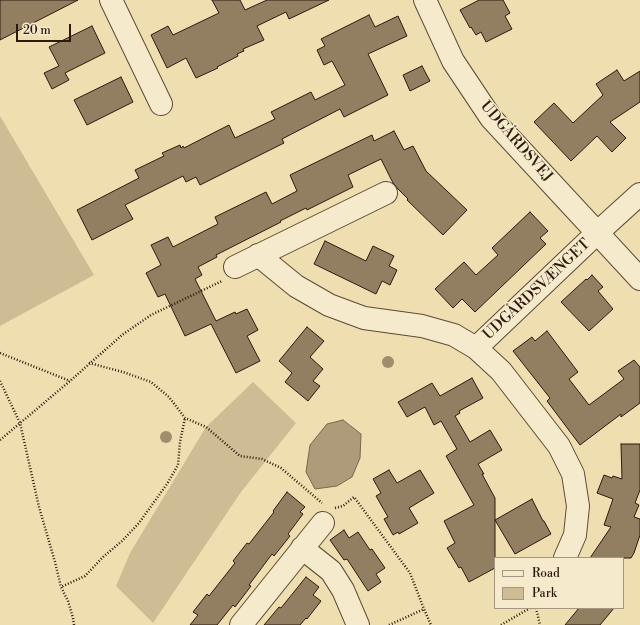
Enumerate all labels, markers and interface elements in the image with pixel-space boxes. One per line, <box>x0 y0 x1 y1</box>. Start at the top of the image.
scale bar <box>18 16 73 42</box>
text: 20 m <box>23 23 51 38</box>
street label: UDGÅRDSVEJ <box>476 98 556 186</box>
street label: UDGÅRDSVÆNGET <box>480 236 594 344</box>
legend <box>494 557 624 609</box>
text: Road <box>532 566 560 581</box>
text: Park <box>532 586 557 601</box>

